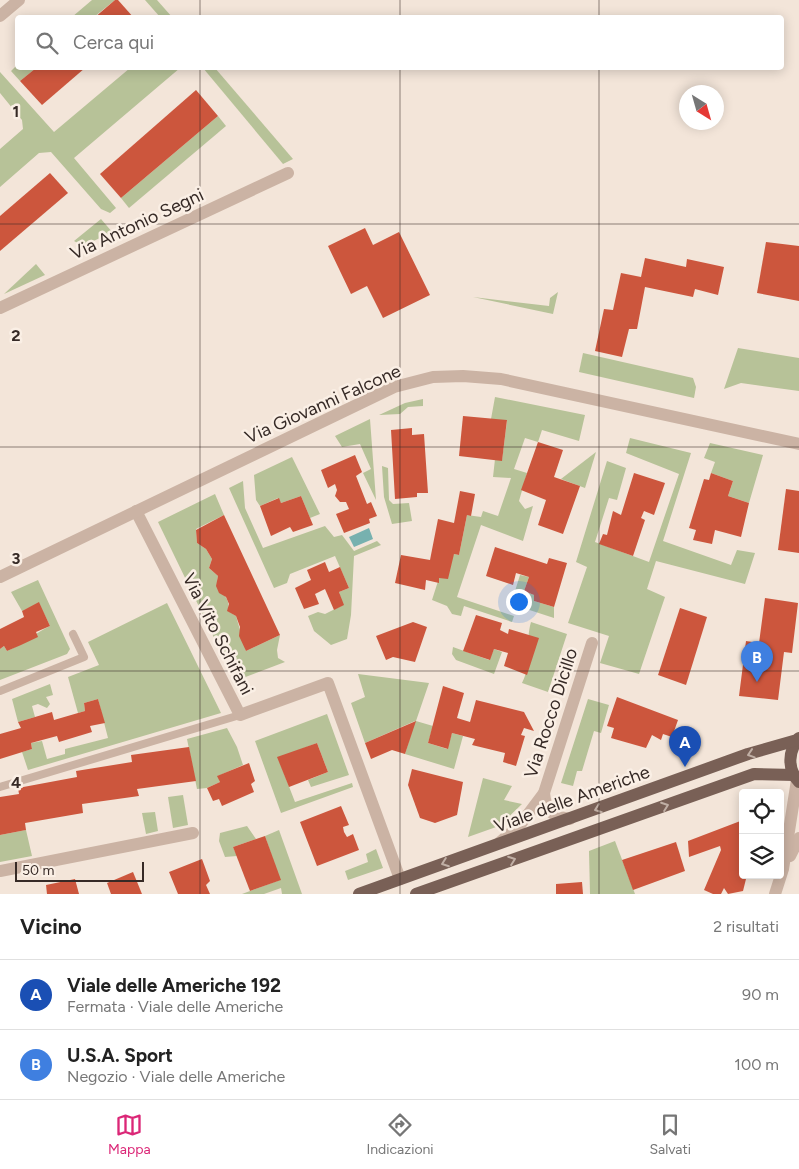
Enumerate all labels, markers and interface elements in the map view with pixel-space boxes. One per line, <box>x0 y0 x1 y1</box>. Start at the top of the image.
search box <box>15 15 784 70</box>
icon: search <box>33 29 61 57</box>
text: Cerca qui <box>73 31 154 54</box>
north arrow <box>679 85 724 130</box>
text: 1 <box>13 102 19 121</box>
street label: Via Antonio Segni <box>67 183 207 265</box>
text: 2 <box>11 326 21 345</box>
street label: Via Giovanni Falcone <box>242 360 404 448</box>
text: 3 <box>12 549 21 568</box>
street label: Via Vito Schifani <box>178 570 258 698</box>
your location <box>506 589 532 615</box>
pin: B <box>741 641 773 682</box>
street label: Via Rocco Dicillo <box>520 645 582 781</box>
pin: A <box>669 726 701 767</box>
one-way arrow <box>747 748 755 758</box>
street label: Viale delle Americhe <box>491 761 653 837</box>
text: 4 <box>11 773 21 792</box>
map controls <box>739 789 784 879</box>
button: locate <box>739 789 784 834</box>
one-way arrow <box>660 801 669 811</box>
one-way arrow <box>594 803 602 813</box>
button: layers <box>739 834 784 879</box>
one-way arrow <box>507 856 516 866</box>
one-way arrow <box>441 857 449 867</box>
scale bar <box>15 859 144 882</box>
text: 50 m <box>22 862 54 879</box>
text: Vicino <box>20 914 82 939</box>
text: 2 risultati <box>713 917 779 936</box>
text: Viale delle Americhe 192 <box>67 974 281 997</box>
text: A <box>30 985 42 1004</box>
text: 90 m <box>742 985 779 1004</box>
text: Fermata · Viale delle Americhe <box>67 997 283 1016</box>
text: U.S.A. Sport <box>67 1044 173 1067</box>
text: B <box>31 1055 41 1074</box>
text: 100 m <box>734 1055 779 1074</box>
text: Negozio · Viale delle Americhe <box>67 1067 285 1086</box>
tab: Mappa <box>108 1111 151 1158</box>
tab: Indicazioni <box>366 1111 434 1158</box>
tab: Salvati <box>649 1111 691 1158</box>

